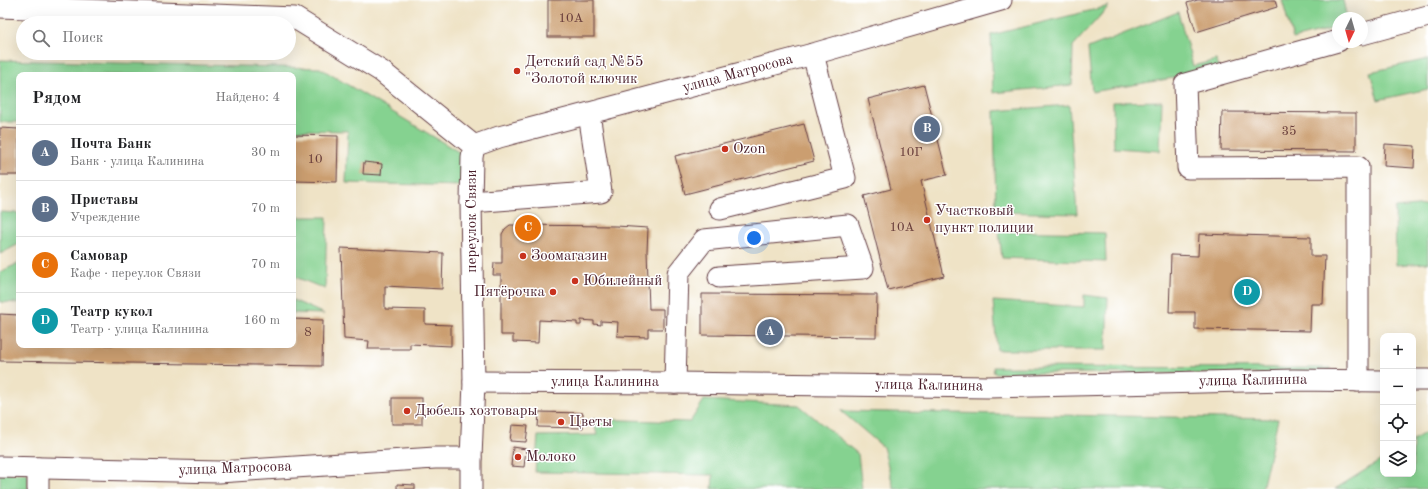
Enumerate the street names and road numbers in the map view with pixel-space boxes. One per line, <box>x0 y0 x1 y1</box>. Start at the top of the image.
street label: улица Матросова <box>681 52 795 96</box>
street label: переулок Связи <box>465 169 480 273</box>
street label: улица Калинина <box>1199 373 1308 389</box>
street label: улица Калинина <box>551 375 660 390</box>
street label: улица Калинина <box>875 378 984 394</box>
street label: улица Матросова <box>178 460 293 478</box>

